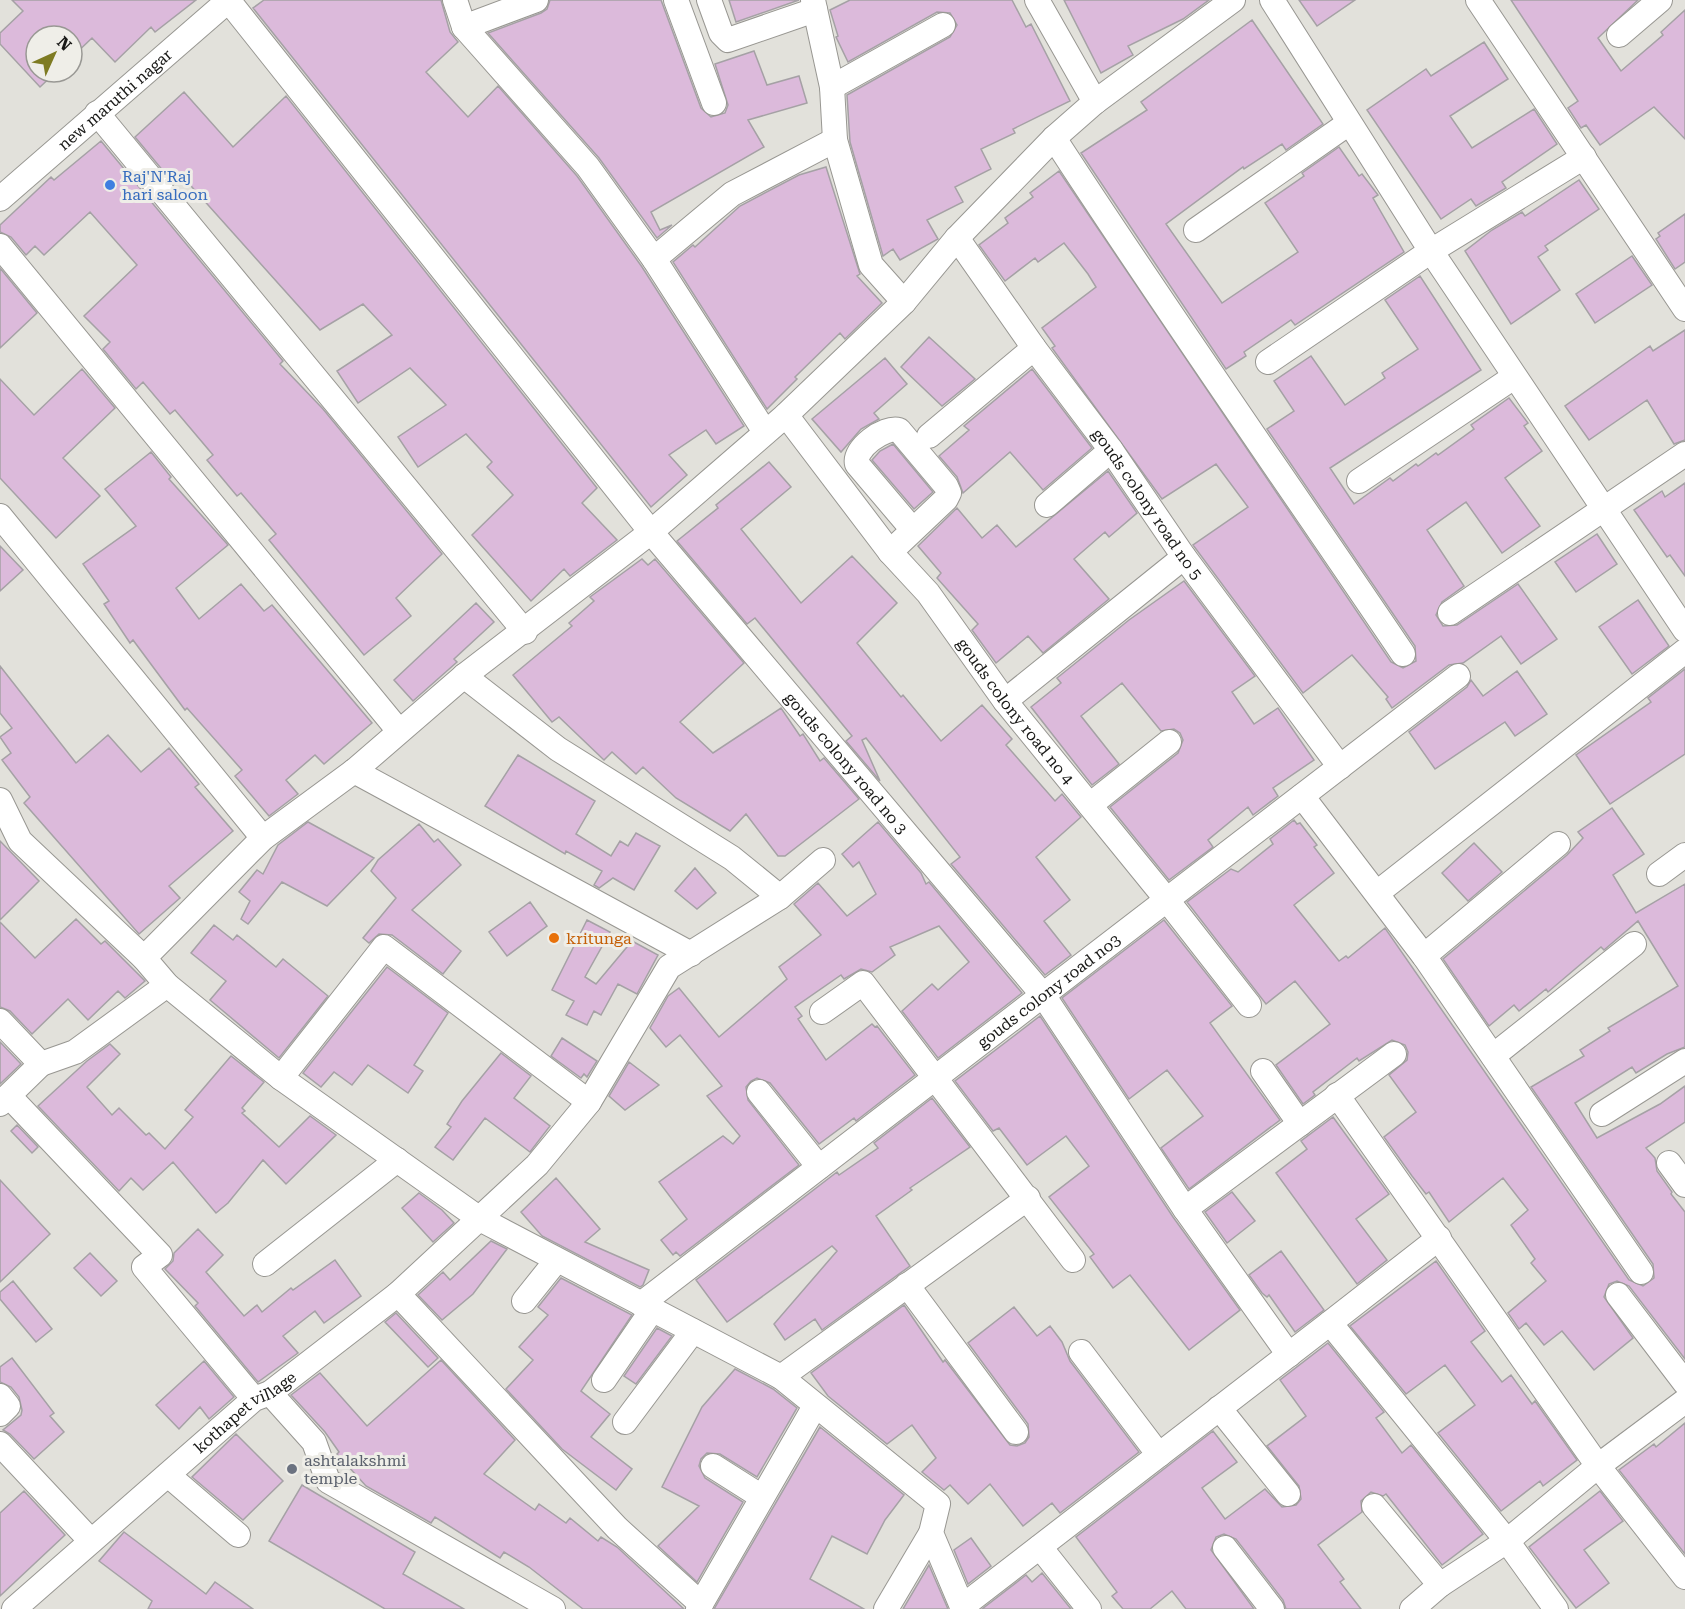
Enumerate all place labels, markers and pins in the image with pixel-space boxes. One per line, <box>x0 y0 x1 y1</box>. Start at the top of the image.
place label: Raj'N'Raj hari saloon <box>122 167 208 204</box>
marker: Raj'N'Raj hari saloon <box>103 178 117 192</box>
place label: kritunga <box>566 929 632 948</box>
marker: kritunga <box>547 931 561 945</box>
place label: ashtalakshmi temple <box>304 1451 406 1488</box>
marker: ashtalakshmi temple <box>285 1462 299 1476</box>

